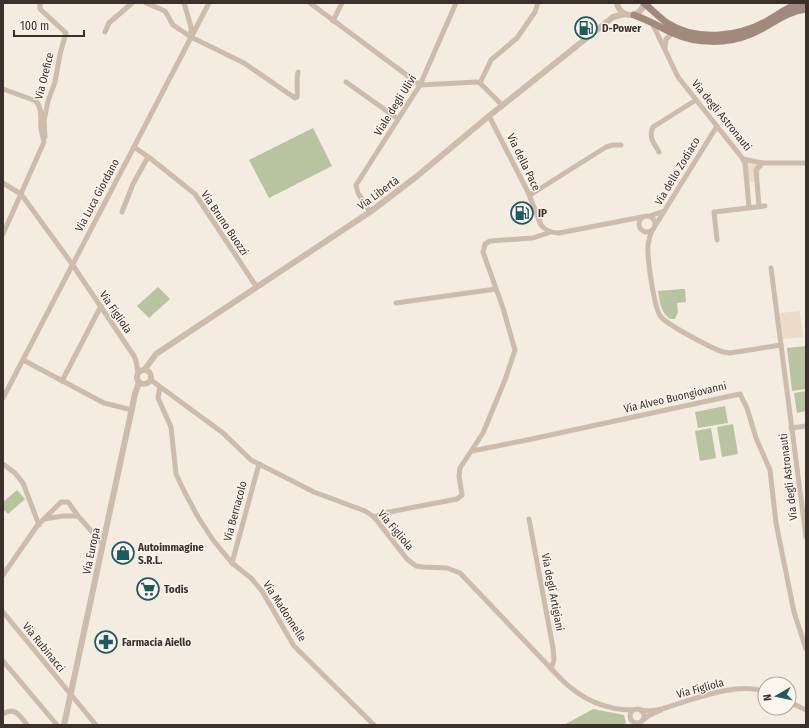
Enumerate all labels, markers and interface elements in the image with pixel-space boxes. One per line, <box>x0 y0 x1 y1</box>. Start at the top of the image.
scale bar <box>14 12 84 38</box>
fuel station icon: D-Power <box>573 15 599 41</box>
text: 100 m <box>20 19 49 33</box>
place label: D-Power <box>602 22 642 35</box>
street label: Via Orefice <box>32 51 57 101</box>
street label: Viale degli Ulivi <box>372 72 419 138</box>
street label: Via degli Astronauti <box>689 77 754 154</box>
street label: Via della Pace <box>504 132 543 193</box>
street label: Via dello Zodiaco <box>652 135 703 208</box>
street label: Via Luca Giordano <box>73 156 122 234</box>
street label: Via Libertà <box>355 174 402 213</box>
street label: Via Bruno Buozzi <box>198 189 251 258</box>
fuel station icon: IP <box>509 200 535 226</box>
place label: IP <box>538 207 547 220</box>
street label: Via Figliola <box>97 289 135 336</box>
street label: Via Alveo Buongiovanni <box>622 379 728 416</box>
street label: Via degli Astronauti <box>777 432 800 521</box>
street label: Via Bernacolo <box>221 479 250 543</box>
street label: Via Figliola <box>375 508 416 553</box>
street label: Via Europa <box>80 526 103 576</box>
shop icon: Autoimmagine S.R.L. <box>110 540 136 566</box>
place label: Autoimmagine S.R.L. <box>137 541 204 567</box>
street label: Via degli Artigiani <box>539 552 566 632</box>
supermarket icon: Todis <box>135 576 161 602</box>
street label: Via Madonnelle <box>260 579 309 644</box>
place label: Todis <box>164 583 189 596</box>
street label: Via Rubinacci <box>20 620 68 675</box>
pharmacy icon: Farmacia Aiello <box>93 629 119 655</box>
place label: Farmacia Aiello <box>122 636 191 649</box>
street label: Via Figliola <box>675 676 725 701</box>
north arrow <box>757 676 797 716</box>
text: N <box>761 693 775 702</box>

